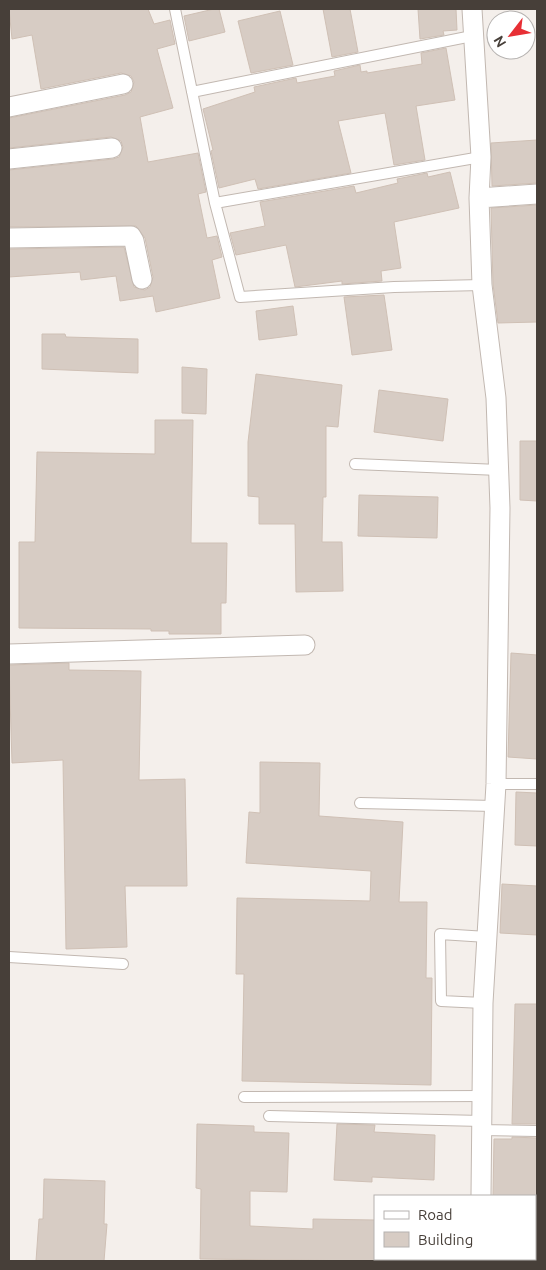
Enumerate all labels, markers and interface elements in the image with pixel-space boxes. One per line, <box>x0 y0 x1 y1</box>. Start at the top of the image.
north arrow <box>486 10 536 60</box>
text: N <box>490 33 509 50</box>
legend <box>374 1195 536 1260</box>
text: Road <box>418 1206 453 1223</box>
text: Building <box>418 1231 473 1248</box>

